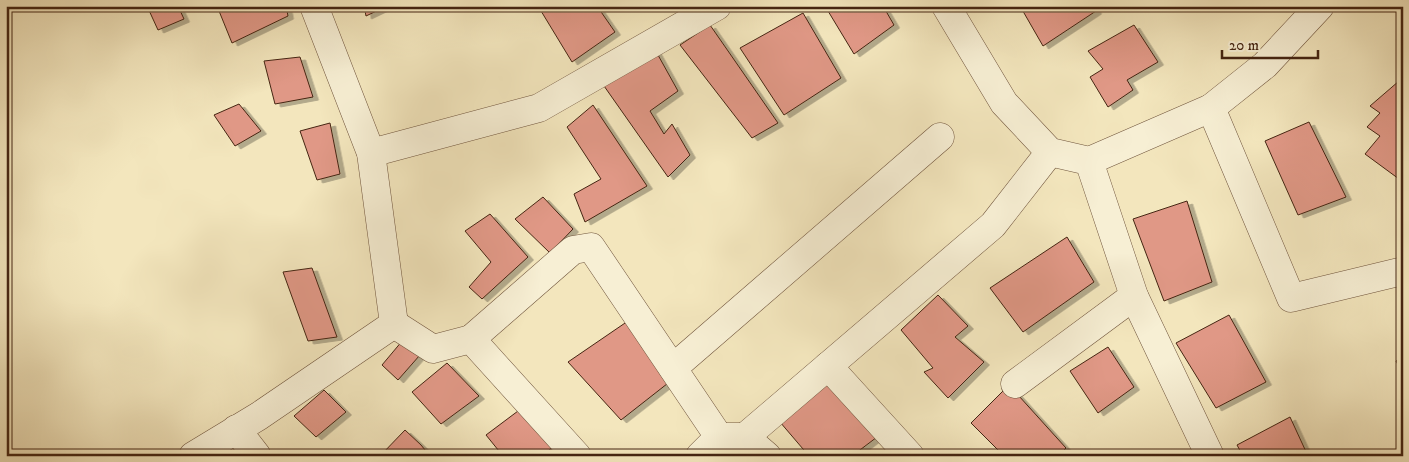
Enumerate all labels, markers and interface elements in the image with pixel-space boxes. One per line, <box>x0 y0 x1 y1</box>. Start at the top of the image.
scale bar <box>1222 28 1318 60</box>
text: 20 m <box>1229 36 1259 55</box>

